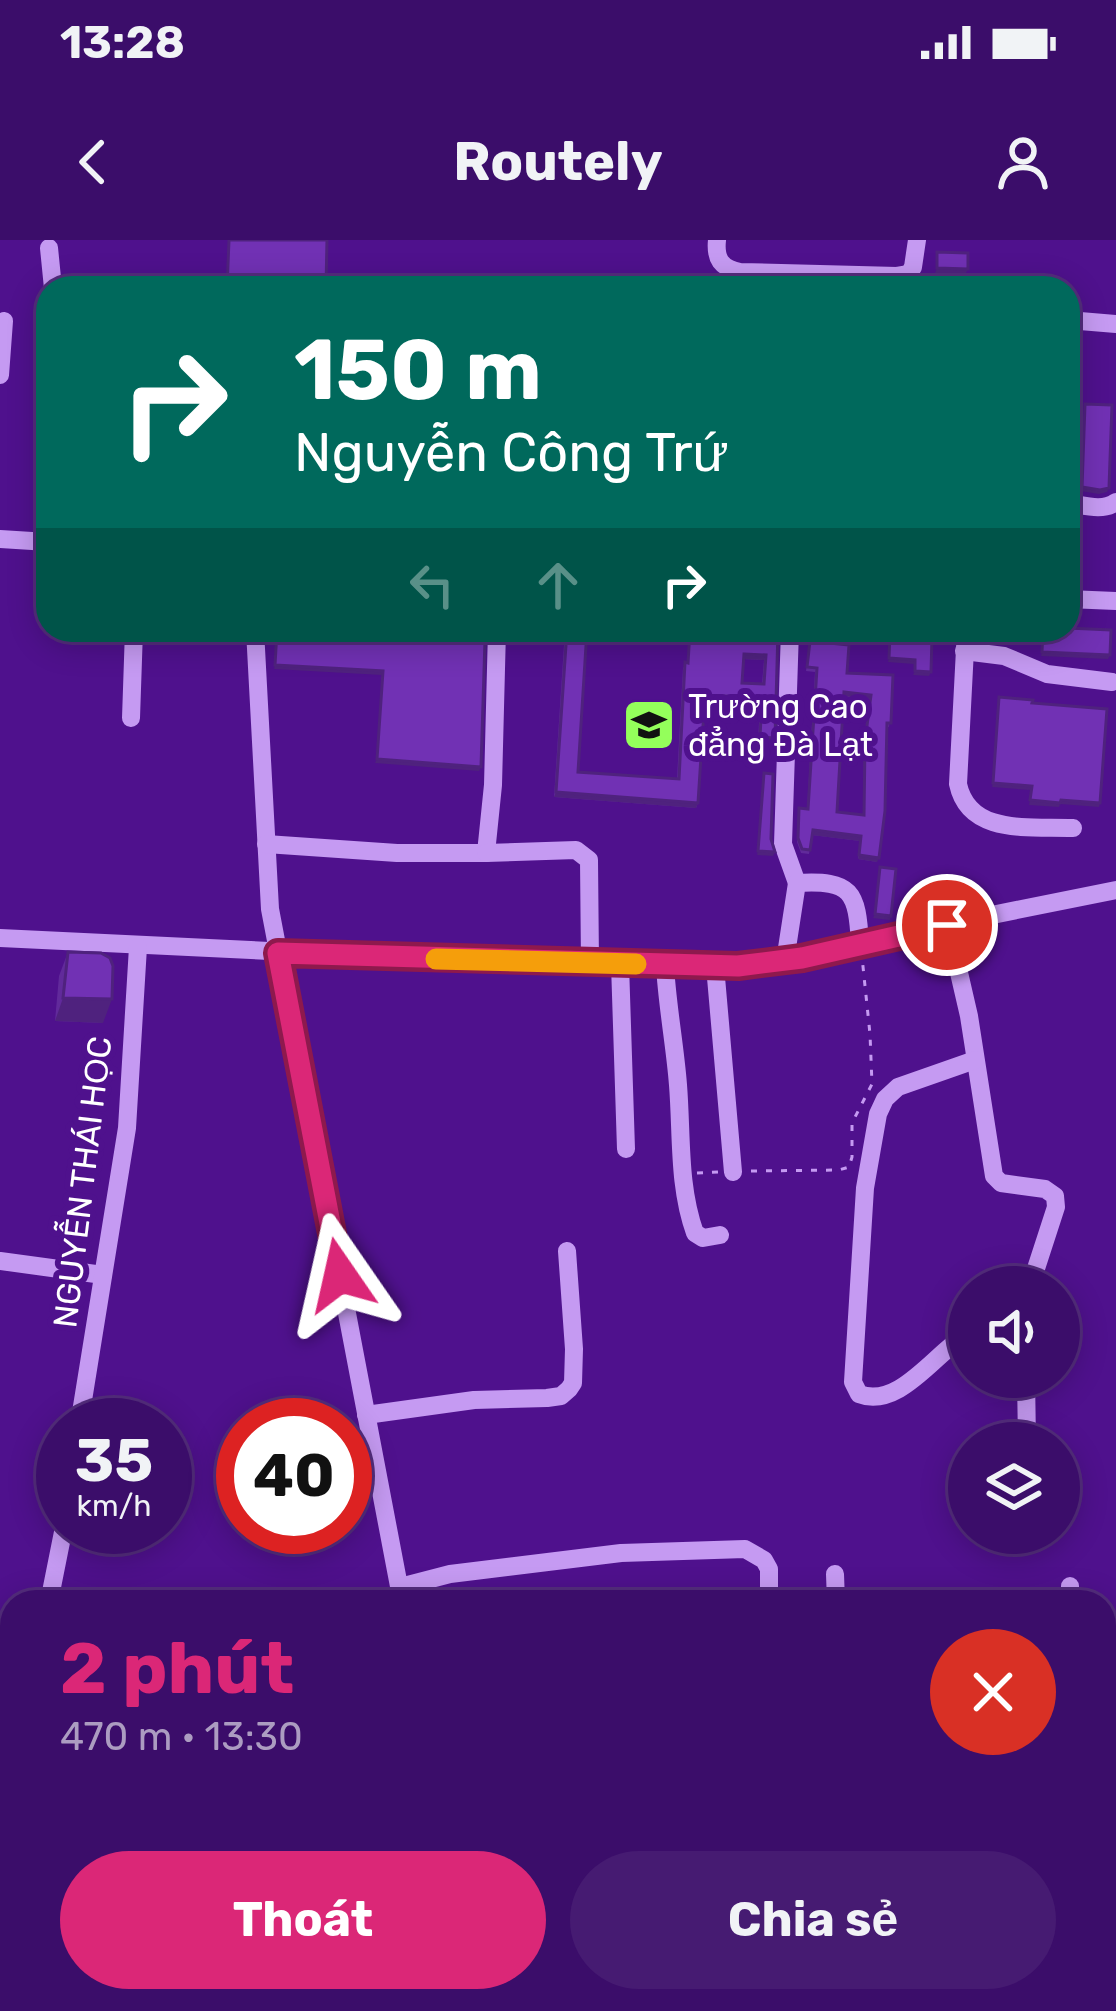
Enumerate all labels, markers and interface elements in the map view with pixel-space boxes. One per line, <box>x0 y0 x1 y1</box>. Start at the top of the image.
text: 13:28 <box>60 16 185 69</box>
icon: back <box>60 129 126 195</box>
icon: person <box>990 129 1056 195</box>
text: Routely <box>453 130 663 194</box>
text: 150 m <box>294 320 542 420</box>
icon: right <box>96 324 252 480</box>
text: Nguyễn Công Trứ <box>294 421 729 485</box>
icon: left <box>399 552 465 618</box>
icon: ahead <box>525 552 591 618</box>
icon: right <box>651 552 717 618</box>
place label: Trường Cao đẳng Đà Lạt <box>688 687 873 764</box>
school or university icon: Trường Cao đẳng Đà Lạt <box>621 697 677 753</box>
pin <box>896 874 998 976</box>
icon: arrive <box>914 892 980 958</box>
street label: NGUYỄN THÁI HỌC <box>41 1034 120 1330</box>
position arrow <box>277 1212 403 1338</box>
map controls <box>948 1266 1080 1554</box>
button: sound <box>948 1266 1080 1398</box>
speed limit sign: 40 <box>216 1398 372 1554</box>
button: layers <box>948 1422 1080 1554</box>
text: 35 <box>75 1425 153 1496</box>
text: km/h <box>77 1488 151 1524</box>
text: 2 phút <box>60 1626 294 1711</box>
button: close <box>930 1629 1056 1755</box>
text: 470 m · 13:30 <box>60 1714 303 1760</box>
button: Thoát <box>60 1851 546 1989</box>
button: Chia sẻ <box>570 1851 1056 1989</box>

